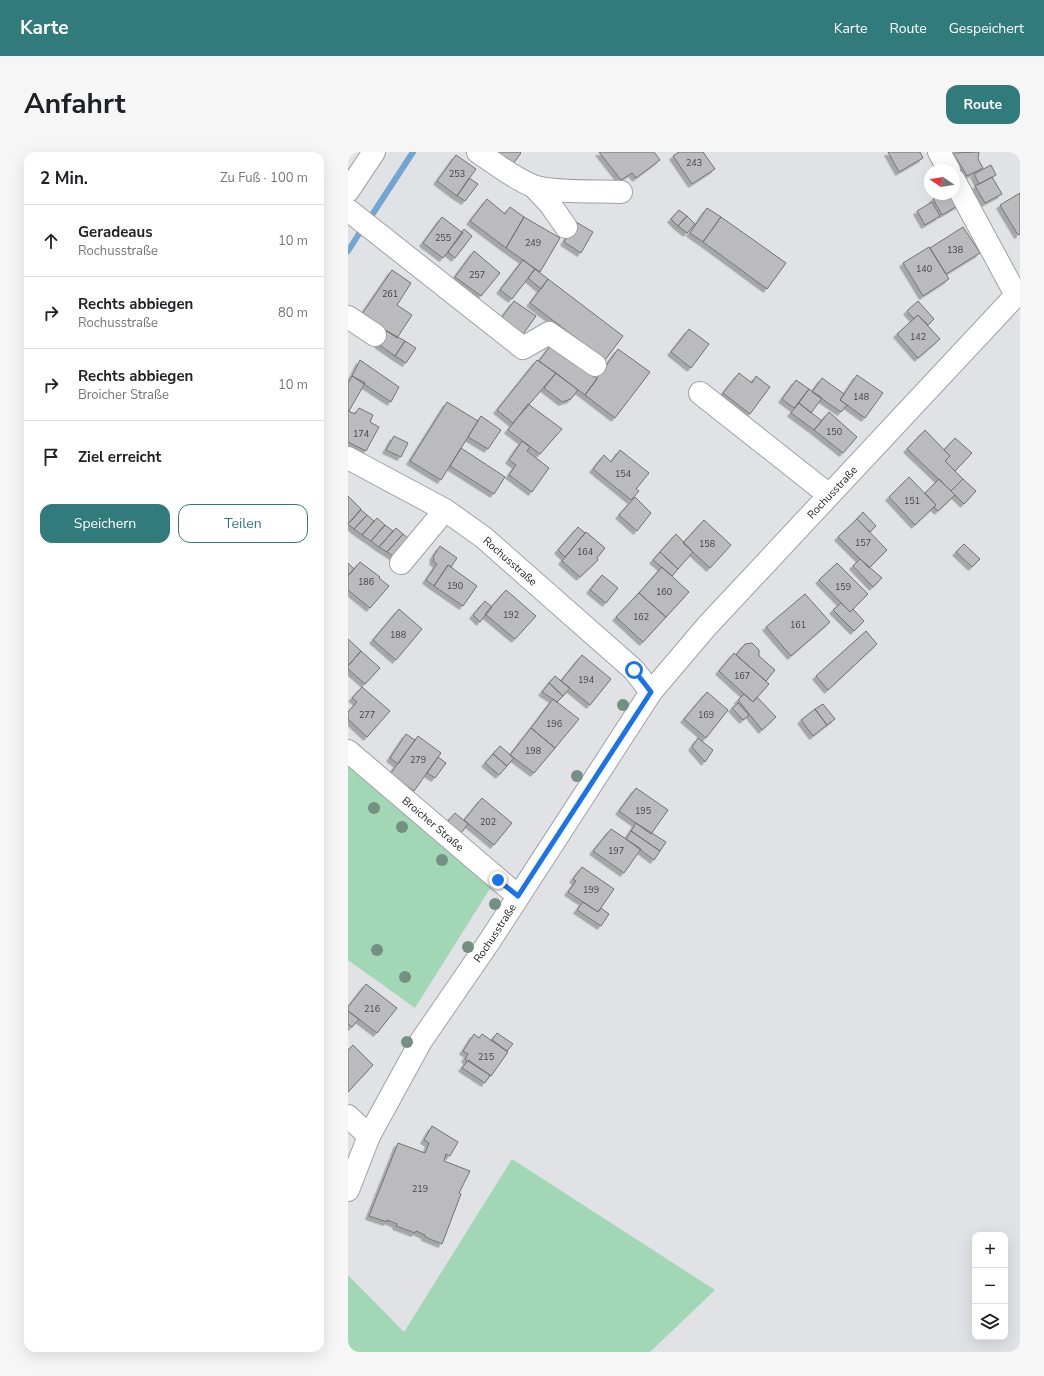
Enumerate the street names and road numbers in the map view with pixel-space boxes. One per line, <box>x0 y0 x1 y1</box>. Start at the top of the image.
street label: Rochusstraße <box>804 462 861 522</box>
street label: Rochusstraße <box>480 533 541 589</box>
street label: Broicher Straße <box>399 793 467 854</box>
street label: Rochusstraße <box>470 900 520 965</box>

